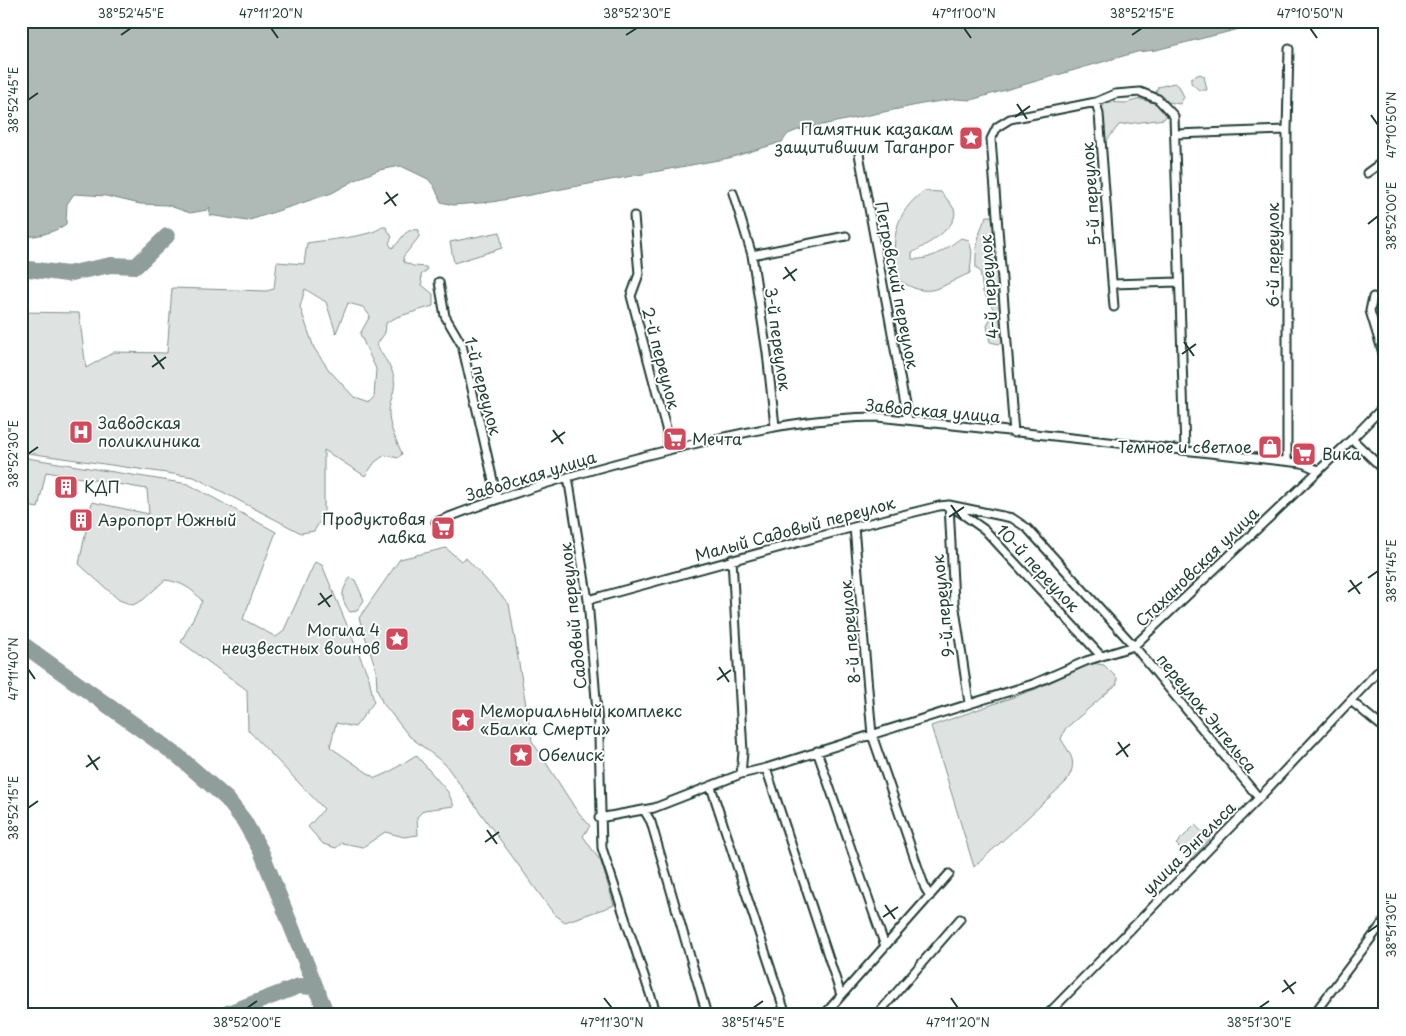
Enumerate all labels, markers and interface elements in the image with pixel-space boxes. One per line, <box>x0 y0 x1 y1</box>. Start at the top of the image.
text: 38°52'45"E <box>98 4 164 22</box>
text: 47°11'20"N <box>239 4 303 22</box>
text: 38°52'30"E <box>603 4 671 22</box>
text: 47°11'00"N <box>932 4 996 22</box>
text: 38°52'15"E <box>1110 4 1174 22</box>
text: 47°10'50"N <box>1277 4 1343 22</box>
text: 38°52'45"E <box>4 67 22 133</box>
text: 47°10'50"N <box>1382 92 1400 158</box>
place label: Памятник казакам защитившим Таганрог <box>774 116 955 158</box>
place icon: Памятник казакам защитившим Таганрог <box>958 125 984 151</box>
street label: 5-й переулок <box>1074 141 1106 247</box>
text: 38°52'00"E <box>1382 182 1400 250</box>
street label: Петровский переулок <box>870 199 926 371</box>
street label: 6-й переулок <box>1260 202 1284 307</box>
street label: 4-й переулок <box>972 234 1004 340</box>
street label: 3-й переулок <box>760 286 798 393</box>
street label: 2-й переулок <box>637 304 687 412</box>
street label: 1-й переулок <box>459 334 509 438</box>
street label: Заводская улица <box>865 392 1002 428</box>
place label: Заводская поликлиника <box>98 410 200 452</box>
hospital icon: Заводская поликлиника <box>68 419 94 445</box>
text: 38°52'30"E <box>4 420 22 488</box>
supermarket icon: Мечта <box>662 426 688 452</box>
place label: Мечта <box>692 426 742 450</box>
place label: Темное и светлое <box>1118 434 1252 458</box>
shop icon: Темное и светлое <box>1257 434 1283 460</box>
supermarket icon: Вика <box>1291 441 1317 467</box>
place label: Вика <box>1322 441 1361 465</box>
street label: Заводская улица <box>462 444 599 506</box>
building icon: КДП <box>53 474 79 500</box>
place label: КДП <box>84 474 120 498</box>
street label: Малый Садовый переулок <box>692 490 898 566</box>
street label: Стахановская улица <box>1129 501 1263 632</box>
place label: Продуктовая лавка <box>322 506 426 548</box>
building icon: Аэропорт Южный <box>68 507 94 533</box>
place label: Аэропорт Южный <box>98 507 237 531</box>
supermarket icon: Продуктовая лавка <box>430 515 456 541</box>
street label: 10-й переулок <box>992 518 1086 617</box>
text: 38°51'45"E <box>1382 539 1400 603</box>
street label: Садовый переулок <box>552 541 592 691</box>
street label: 9-й переулок <box>925 553 959 659</box>
street label: 8-й переулок <box>832 579 865 685</box>
place label: Могила 4 неизвестных воинов <box>222 617 380 659</box>
place icon: Могила 4 неизвестных воинов <box>384 626 410 652</box>
text: 47°11'40"N <box>4 637 22 701</box>
street label: переулок Энгельса <box>1152 647 1264 777</box>
place label: Мемориальный комплекс «Балка Смерти» <box>480 698 682 740</box>
place icon: Мемориальный комплекс «Балка Смерти» <box>450 707 476 733</box>
place icon: Обелиск <box>508 742 534 768</box>
place label: Обелиск <box>538 742 604 766</box>
text: 38°52'15"E <box>4 776 22 840</box>
street label: улица Энгельса <box>1136 795 1240 899</box>
text: 38°51'30"E <box>1382 892 1400 958</box>
text: 38°52'00"E <box>213 1013 281 1031</box>
text: 47°11'30"N <box>580 1013 644 1031</box>
text: 38°51'45"E <box>721 1013 785 1031</box>
text: 47°11'20"N <box>926 1013 990 1031</box>
text: 38°51'30"E <box>1226 1013 1292 1031</box>

